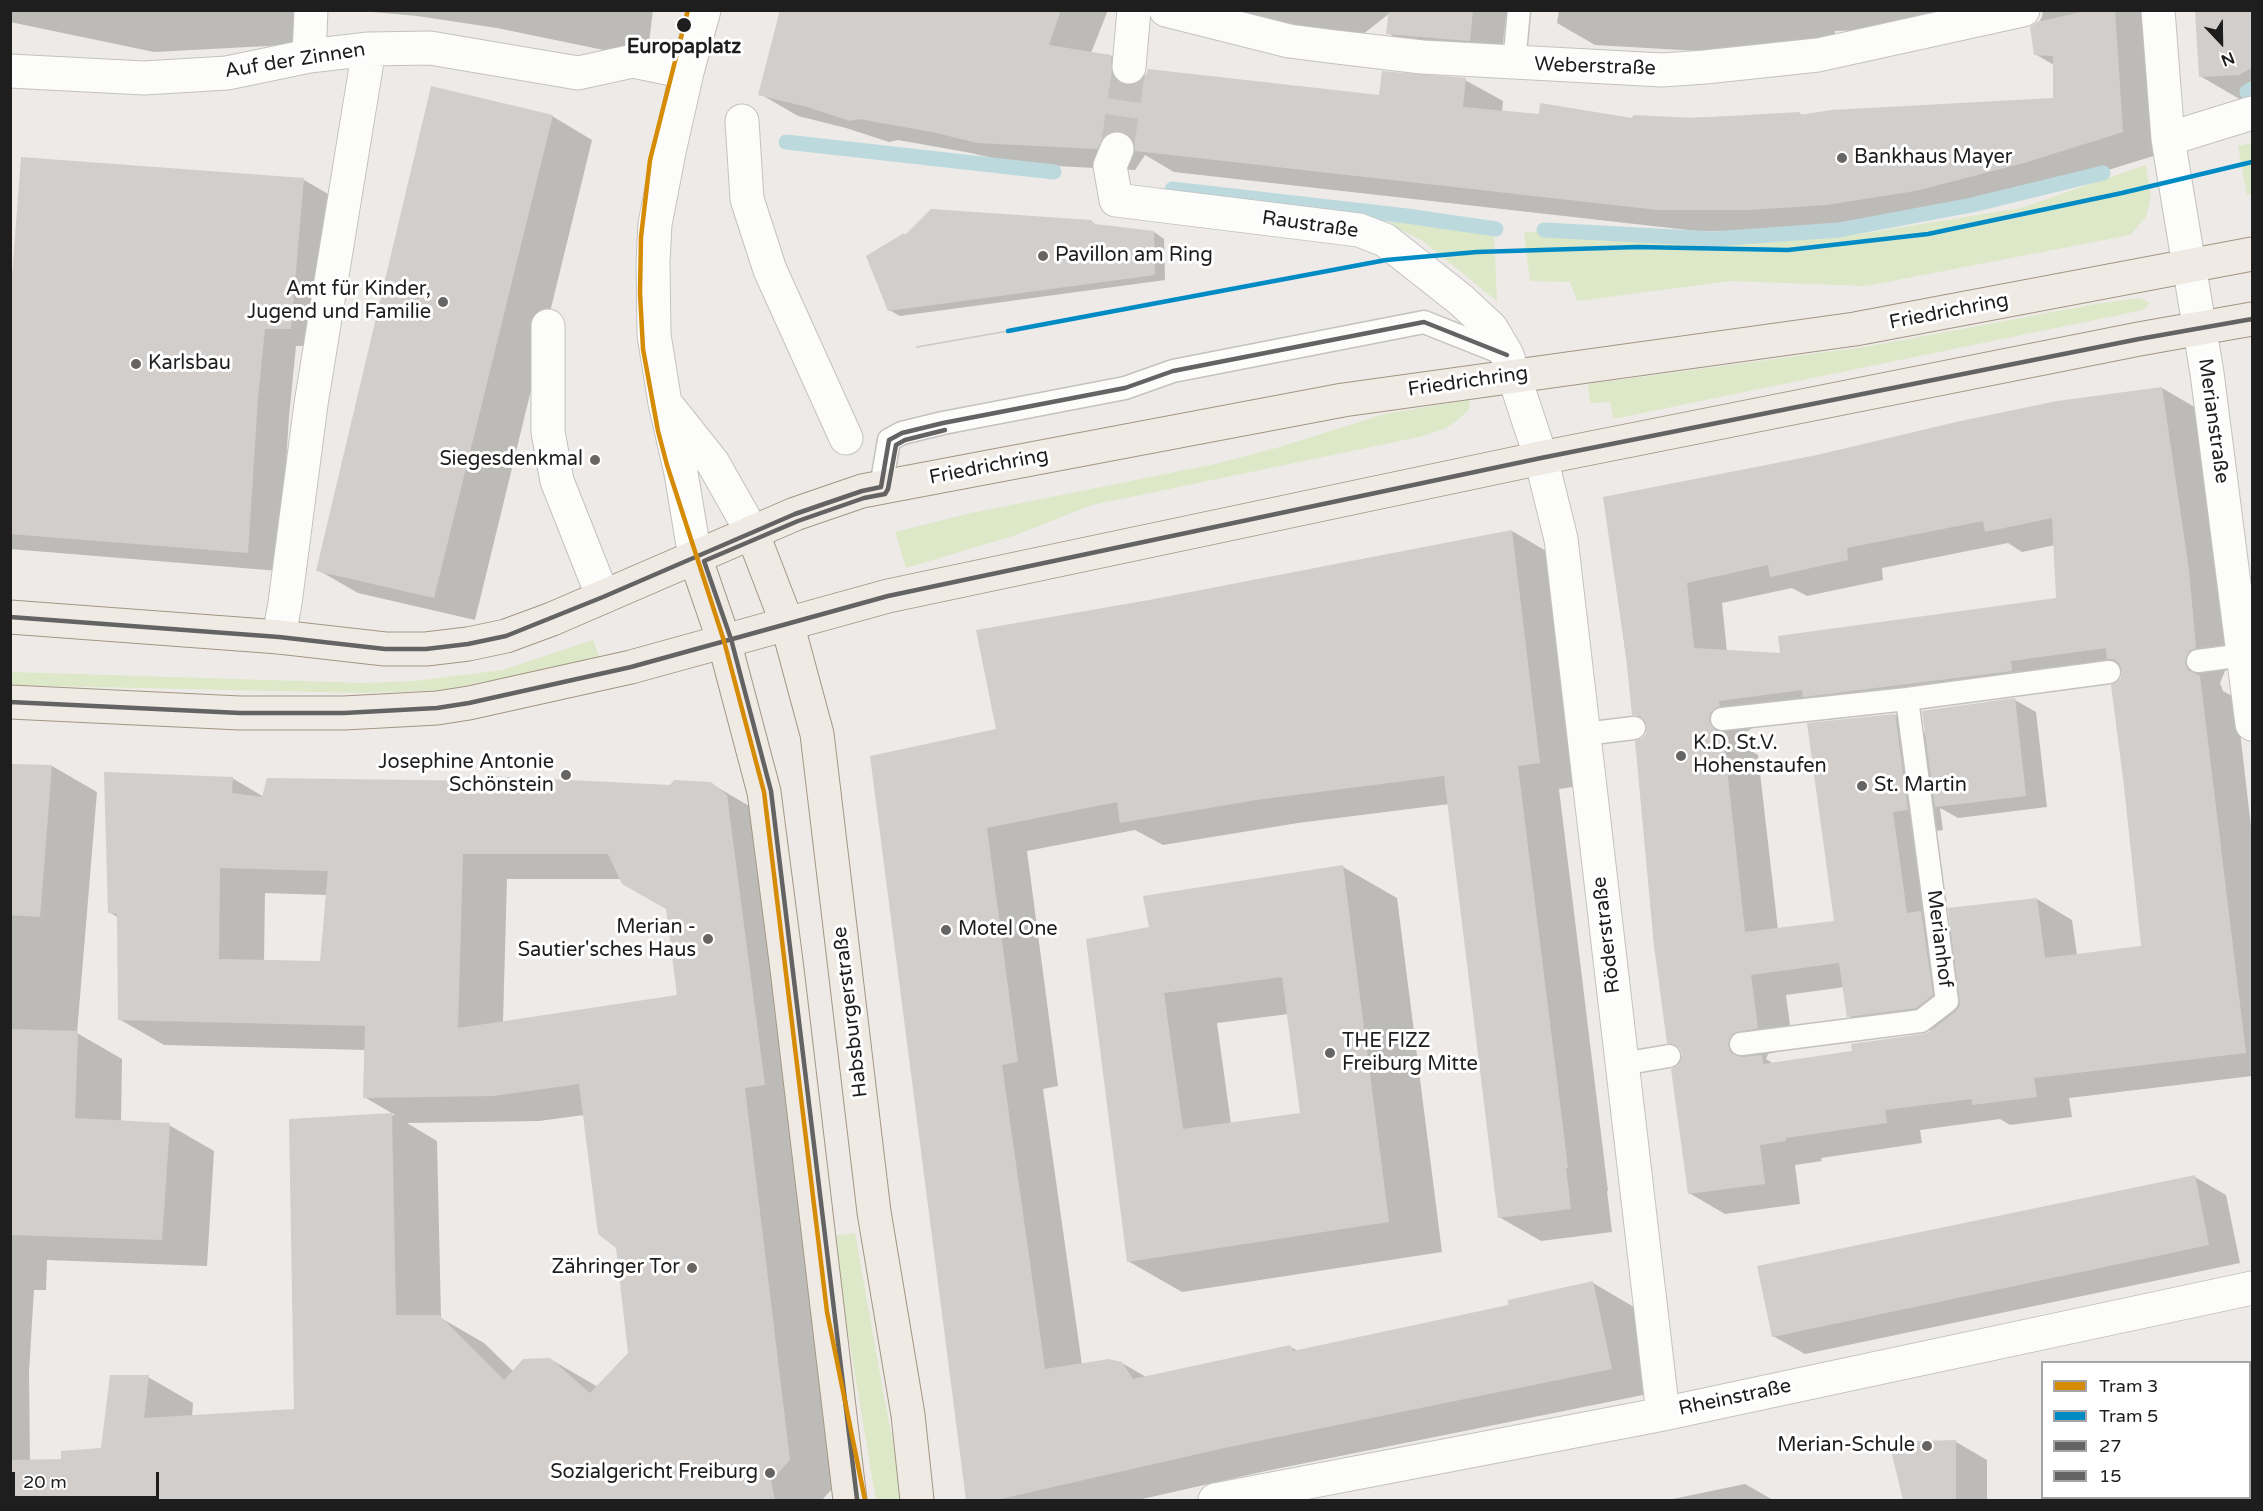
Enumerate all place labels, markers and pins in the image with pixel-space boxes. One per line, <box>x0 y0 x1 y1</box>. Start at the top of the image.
marker: Europaplatz <box>675 16 693 34</box>
place label: Europaplatz <box>627 36 741 60</box>
place label: Bankhaus Mayer <box>1854 146 2012 170</box>
marker: Bankhaus Mayer <box>1835 151 1849 165</box>
place label: Pavillon am Ring <box>1055 244 1213 268</box>
marker: Pavillon am Ring <box>1036 249 1050 263</box>
place label: Amt für Kinder, Jugend und Familie <box>247 278 431 325</box>
marker: Amt für Kinder, Jugend und Familie <box>436 295 450 309</box>
place label: Karlsbau <box>148 352 231 376</box>
marker: Karlsbau <box>129 357 143 371</box>
place label: Siegesdenkmal <box>439 448 583 472</box>
marker: Siegesdenkmal <box>588 453 602 467</box>
place label: K.D. St.V. Hohenstaufen <box>1693 732 1827 779</box>
marker: K.D. St.V. Hohenstaufen <box>1674 749 1688 763</box>
place label: Josephine Antonie Schönstein <box>378 751 554 798</box>
marker: Josephine Antonie Schönstein <box>559 768 573 782</box>
place label: St. Martin <box>1874 774 1967 798</box>
marker: St. Martin <box>1855 779 1869 793</box>
place label: Merian - Sautier'sches Haus <box>518 916 696 963</box>
place label: Motel One <box>958 918 1058 942</box>
marker: Motel One <box>939 923 953 937</box>
marker: Merian - Sautier'sches Haus <box>701 932 715 946</box>
place label: THE FIZZ Freiburg Mitte <box>1342 1030 1478 1077</box>
marker: THE FIZZ Freiburg Mitte <box>1323 1046 1337 1060</box>
place label: Zähringer Tor <box>551 1256 680 1280</box>
marker: Zähringer Tor <box>685 1261 699 1275</box>
place label: Merian-Schule <box>1777 1434 1915 1458</box>
marker: Merian-Schule <box>1920 1439 1934 1453</box>
place label: Sozialgericht Freiburg <box>550 1461 758 1485</box>
marker: Sozialgericht Freiburg <box>763 1466 777 1480</box>

